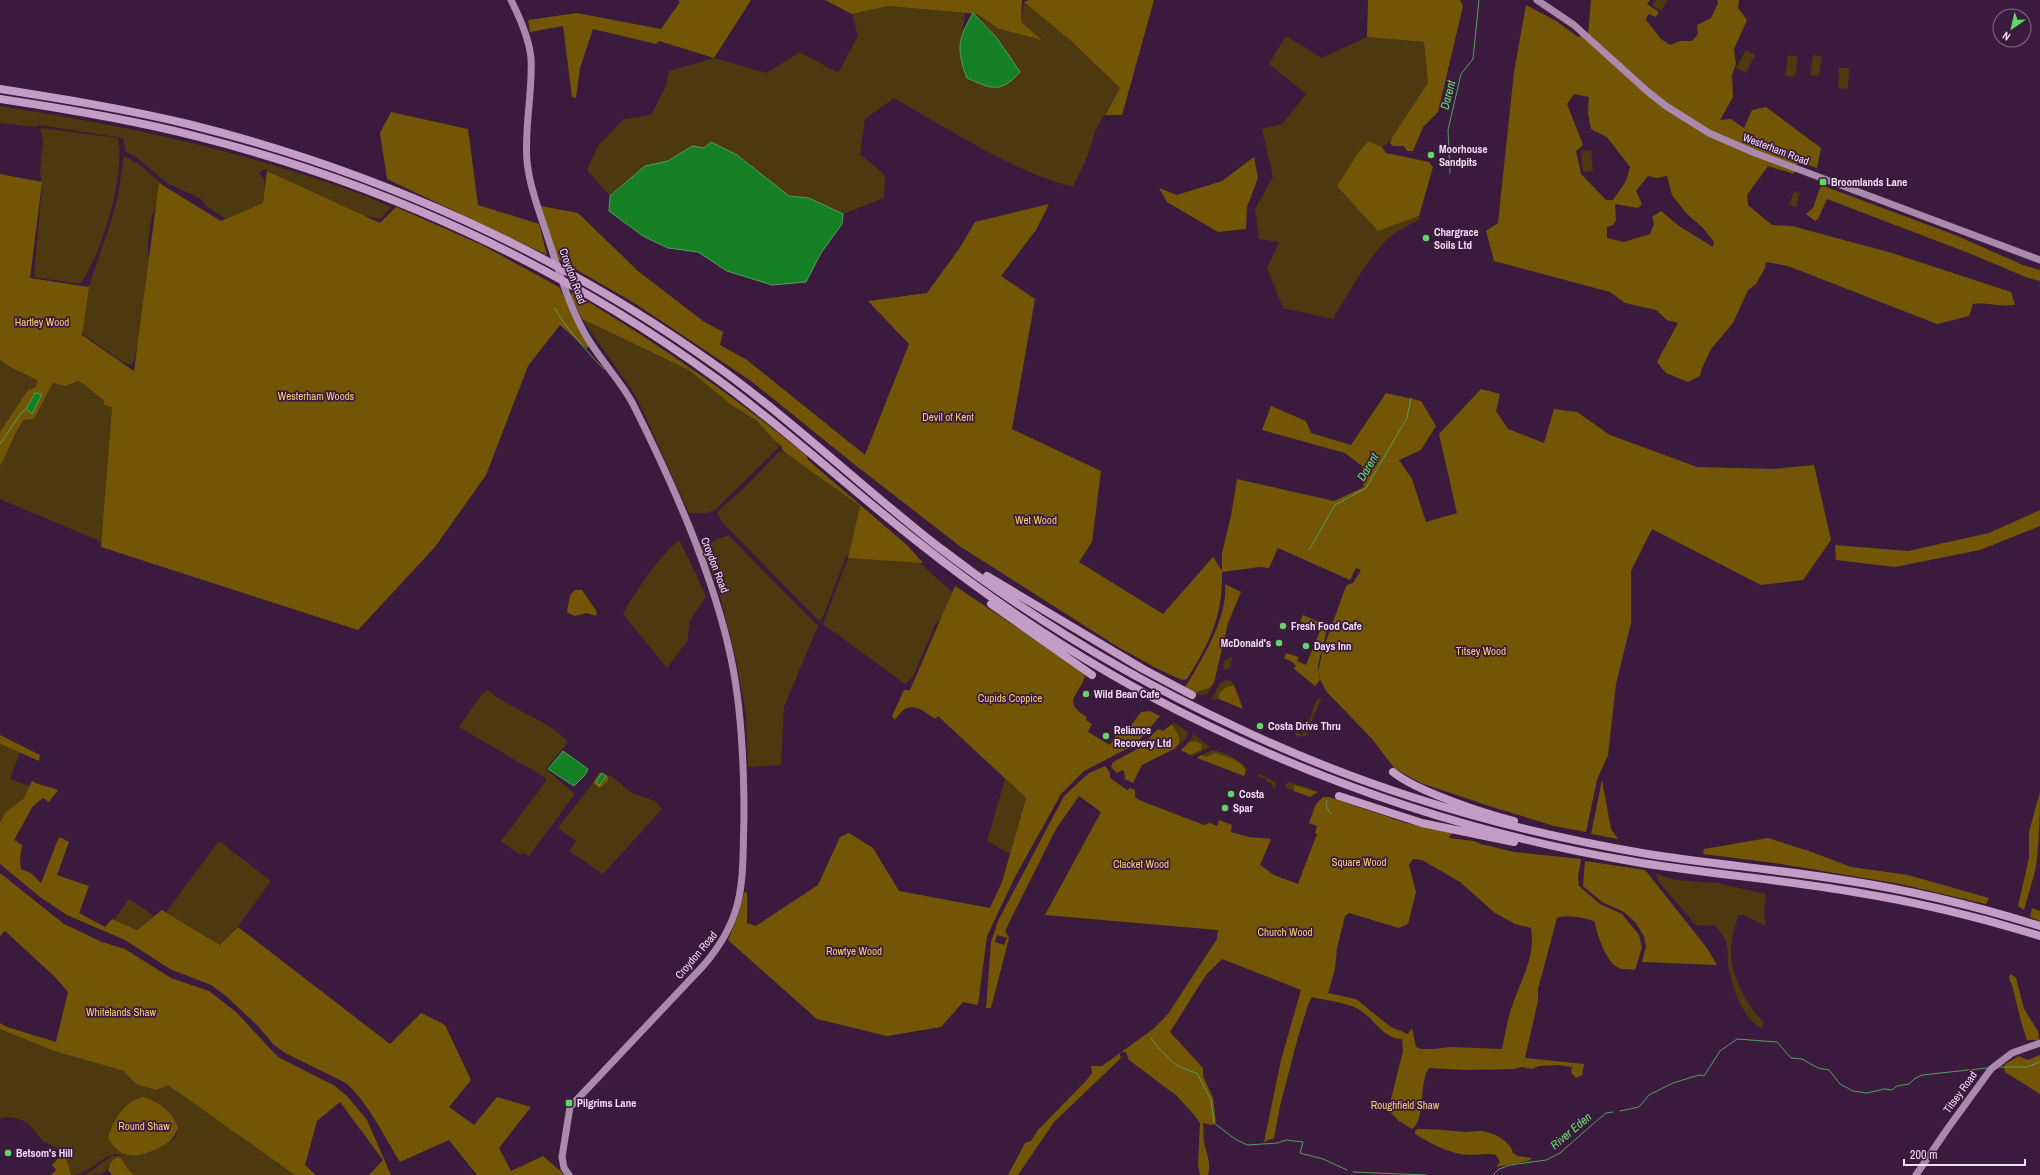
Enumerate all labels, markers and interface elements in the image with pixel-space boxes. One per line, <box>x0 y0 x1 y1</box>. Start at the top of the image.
north arrow <box>1992 8 2032 48</box>
text: N <box>2000 29 2013 44</box>
water label: Darent <box>1437 78 1459 111</box>
street label: Westerham Road <box>1741 130 1811 168</box>
place label: Moorhouse Sandpits <box>1439 142 1488 169</box>
marker: Moorhouse Sandpits <box>1426 150 1436 160</box>
place label: Broomlands Lane <box>1831 175 1907 189</box>
marker: Broomlands Lane <box>1818 177 1828 187</box>
place label: Chargrace Soils Ltd <box>1434 225 1479 252</box>
marker: Chargrace Soils Ltd <box>1421 233 1431 243</box>
street label: Croydon Road <box>556 246 590 306</box>
park label: Hartley Wood <box>15 315 69 329</box>
park label: Westerham Woods <box>278 389 355 403</box>
park label: Devil of Kent <box>922 410 974 424</box>
water label: Darent <box>1354 450 1383 484</box>
park label: Wet Wood <box>1015 513 1057 527</box>
street label: Croydon Road <box>698 535 732 595</box>
place label: Fresh Food Cafe <box>1291 619 1362 633</box>
marker: Fresh Food Cafe <box>1278 621 1288 631</box>
place label: McDonald's <box>1221 636 1271 650</box>
marker: McDonald's <box>1274 638 1284 648</box>
place label: Days Inn <box>1314 639 1352 653</box>
marker: Days Inn <box>1301 641 1311 651</box>
park label: Titsey Wood <box>1456 644 1506 658</box>
place label: Wild Bean Cafe <box>1094 687 1160 701</box>
marker: Wild Bean Cafe <box>1081 689 1091 699</box>
park label: Cupids Coppice <box>978 691 1042 705</box>
place label: Costa Drive Thru <box>1268 719 1341 733</box>
marker: Costa Drive Thru <box>1255 721 1265 731</box>
place label: Reliance Recovery Ltd <box>1114 723 1171 750</box>
marker: Reliance Recovery Ltd <box>1101 731 1111 741</box>
place label: Costa <box>1239 787 1264 801</box>
marker: Costa <box>1226 789 1236 799</box>
place label: Spar <box>1233 801 1254 815</box>
marker: Spar <box>1220 803 1230 813</box>
park label: Square Wood <box>1332 855 1387 869</box>
park label: Clacket Wood <box>1113 857 1169 871</box>
park label: Church Wood <box>1258 925 1313 939</box>
street label: Croydon Road <box>672 928 720 982</box>
park label: Rowtye Wood <box>826 944 882 958</box>
park label: Whitelands Shaw <box>86 1005 157 1019</box>
street label: Titsey Road <box>1940 1068 1980 1116</box>
place label: Pilgrims Lane <box>577 1096 636 1110</box>
marker: Pilgrims Lane <box>564 1098 574 1108</box>
park label: Roughfield Shaw <box>1371 1098 1440 1112</box>
water label: River Eden <box>1547 1109 1595 1153</box>
park label: Round Shaw <box>118 1119 170 1133</box>
scale bar <box>1904 1141 2025 1167</box>
place label: Betsom's Hill <box>16 1146 73 1160</box>
text: 200 m <box>1910 1147 1937 1163</box>
marker: Betsom's Hill <box>3 1148 13 1158</box>

